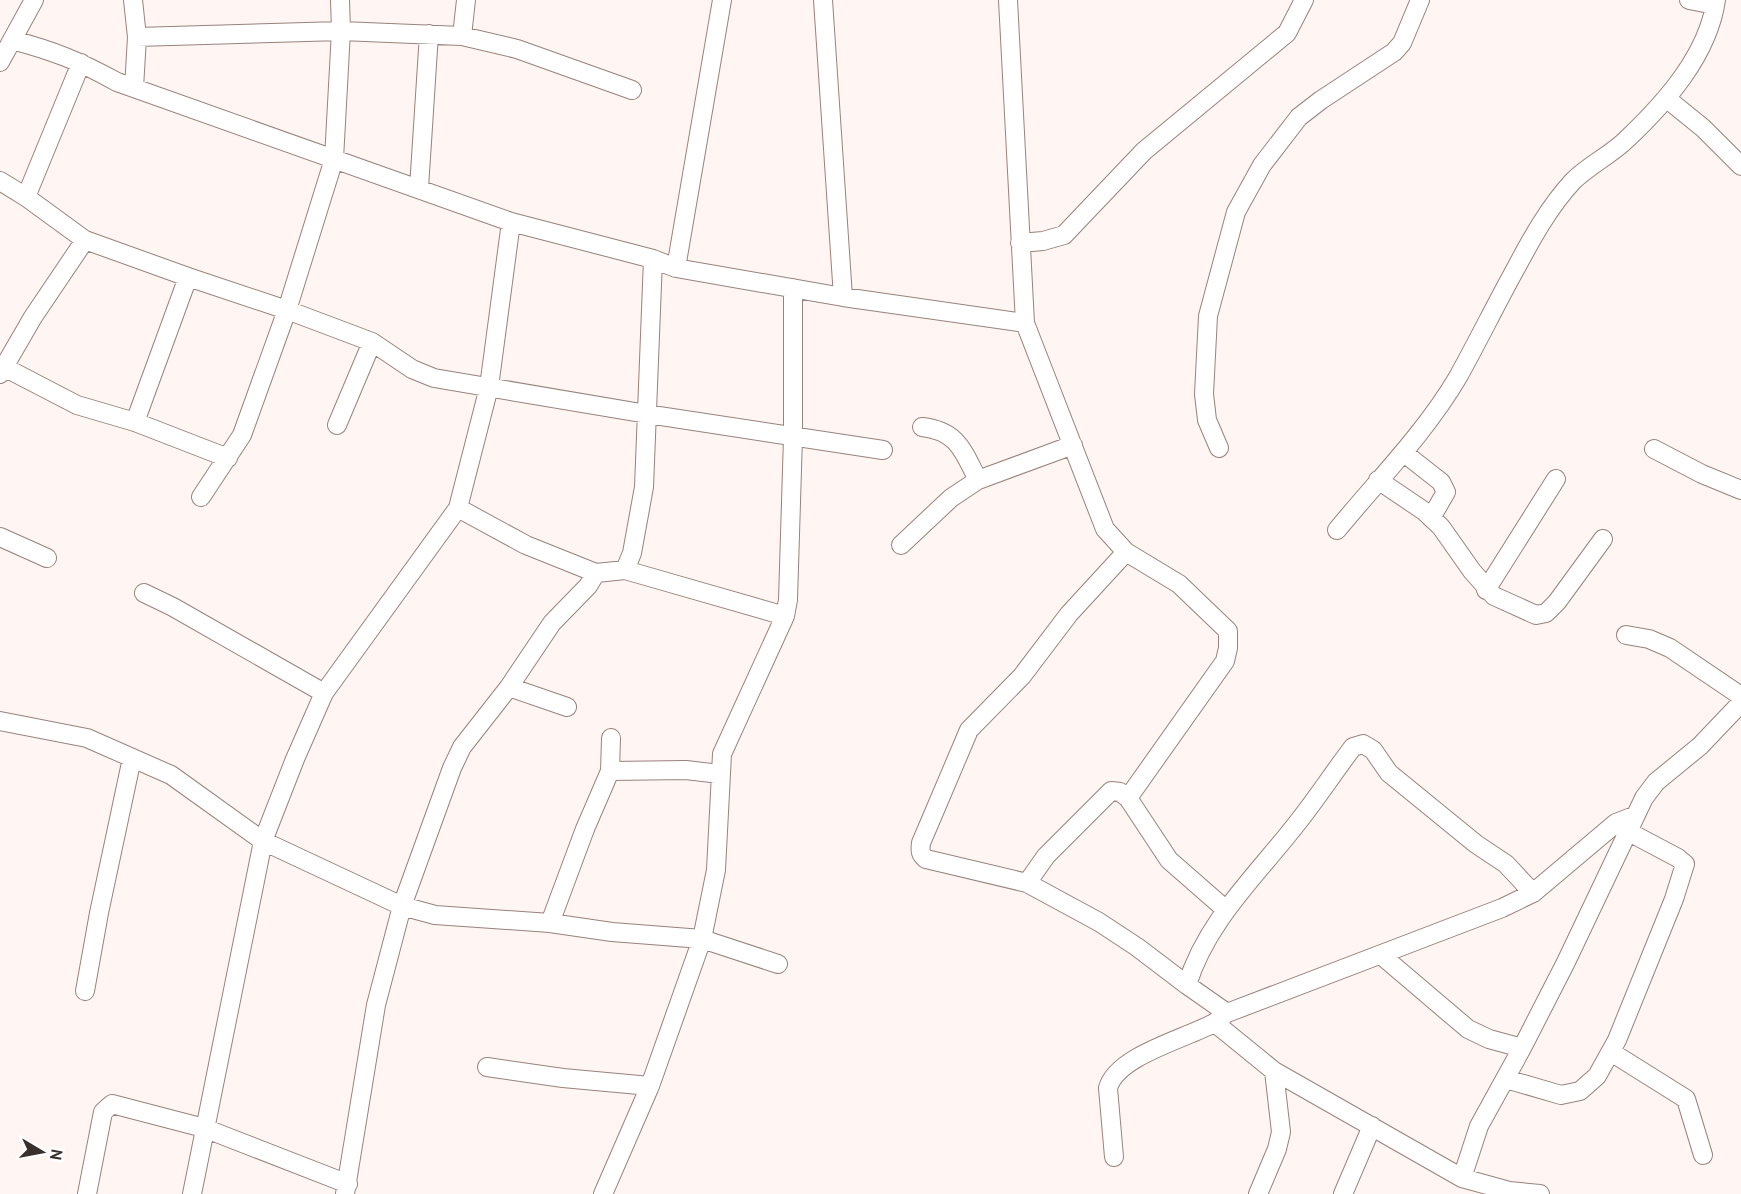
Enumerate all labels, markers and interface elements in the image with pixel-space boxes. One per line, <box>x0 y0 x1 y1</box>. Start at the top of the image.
north arrow <box>12 1122 72 1182</box>
text: N <box>46 1148 68 1162</box>

